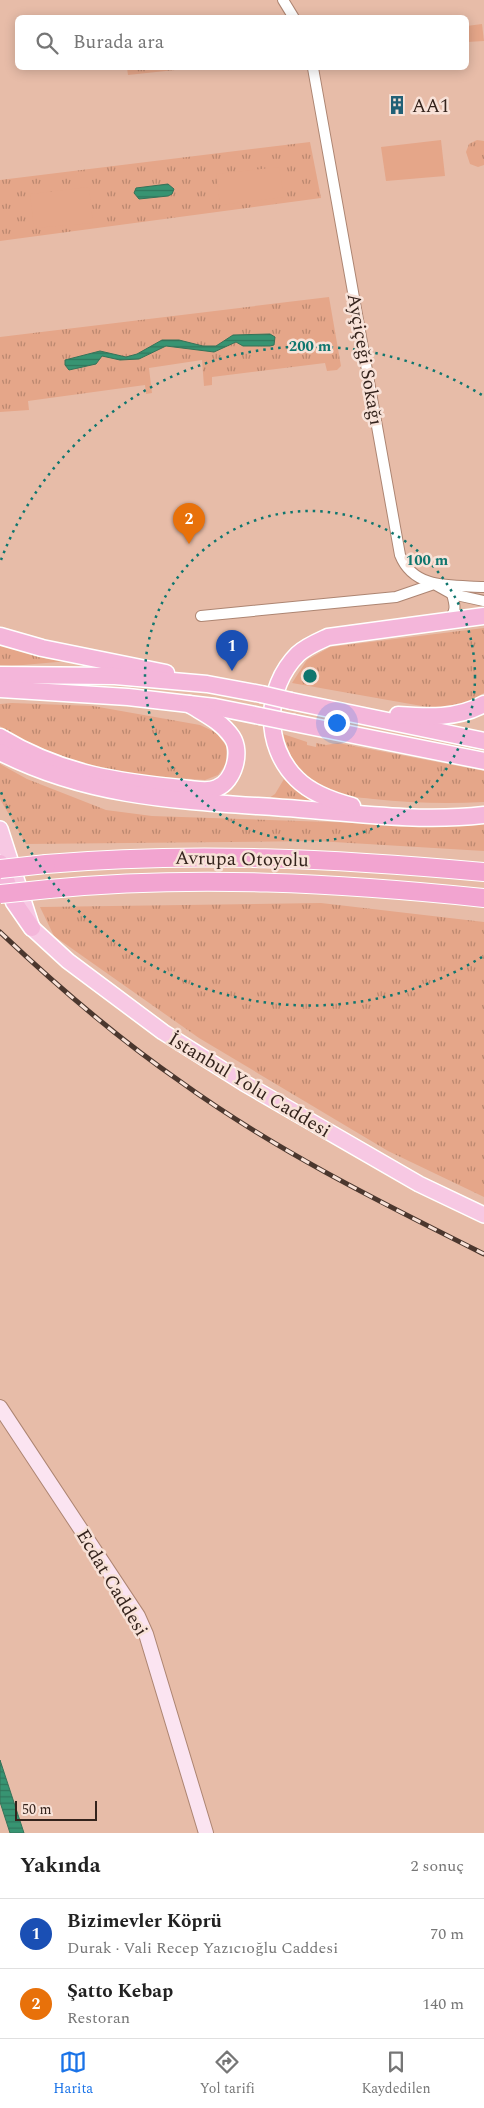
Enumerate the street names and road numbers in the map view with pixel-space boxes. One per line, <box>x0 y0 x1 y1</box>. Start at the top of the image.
street label: Ayçiçeği Sokağı <box>339 291 390 428</box>
street label: Avrupa Otoyolu <box>175 844 309 875</box>
street label: İstanbul Yolu Caddesi <box>162 1025 336 1145</box>
street label: Ecdat Caddesi <box>68 1524 155 1642</box>

